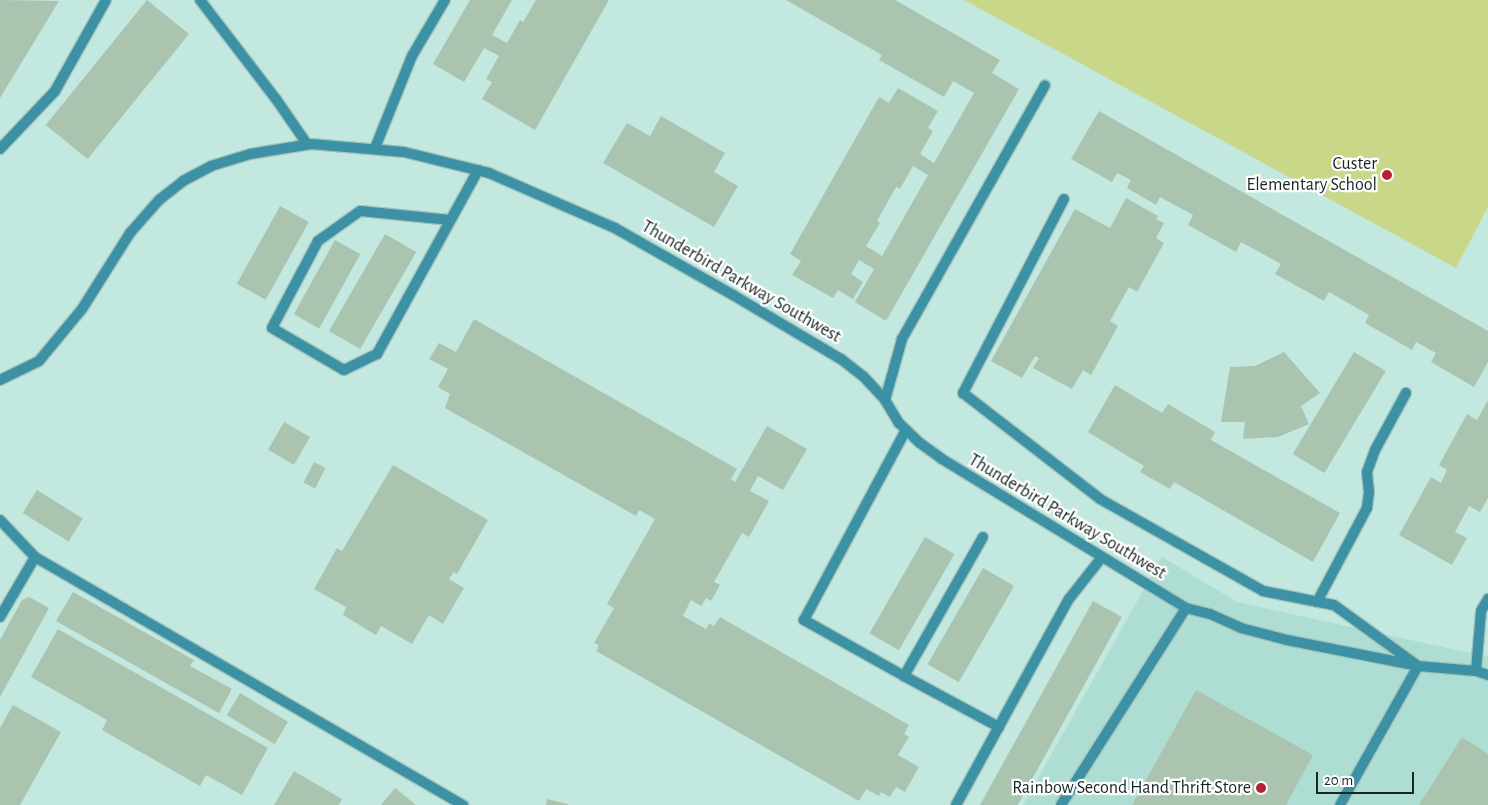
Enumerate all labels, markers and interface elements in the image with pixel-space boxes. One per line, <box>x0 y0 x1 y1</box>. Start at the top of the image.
place label: Custer Elementary School <box>1247 154 1377 196</box>
marker: Custer Elementary School <box>1381 169 1393 181</box>
street label: Thunderbird Parkway Southwest <box>637 216 845 348</box>
street label: Thunderbird Parkway Southwest <box>964 449 1170 585</box>
scale bar <box>1318 762 1416 794</box>
text: 20 m <box>1324 773 1353 788</box>
place label: Rainbow Second Hand Thrift Store <box>1012 777 1251 799</box>
marker: Rainbow Second Hand Thrift Store <box>1255 782 1267 794</box>

